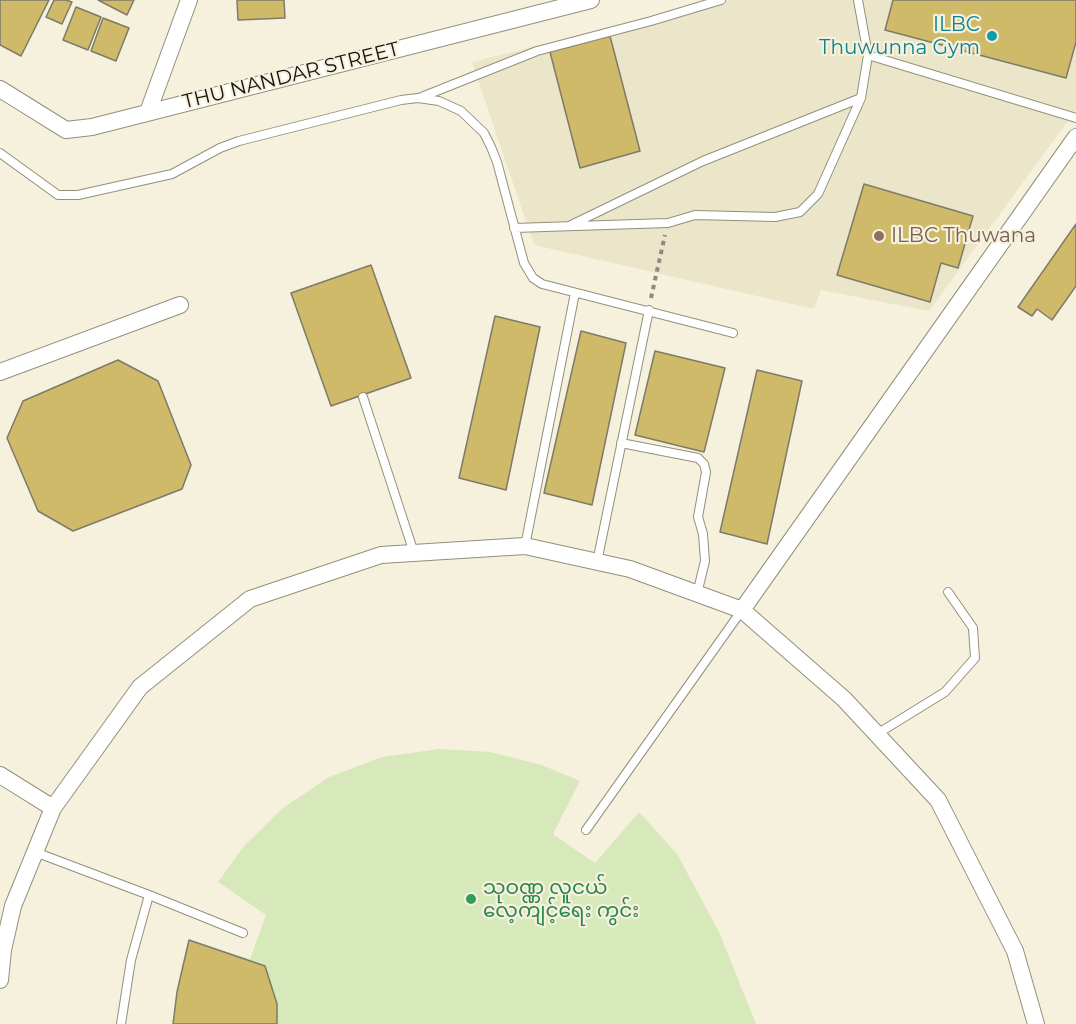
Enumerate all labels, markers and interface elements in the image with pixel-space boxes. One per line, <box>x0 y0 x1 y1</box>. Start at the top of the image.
place label: ILBC Thuwunna Gym <box>819 13 980 60</box>
marker: ILBC Thuwunna Gym <box>985 29 999 43</box>
street label: THU NANDAR STREET <box>180 37 402 115</box>
place label: ILBC Thuwana <box>891 224 1036 248</box>
marker: ILBC Thuwana <box>872 229 886 243</box>
place label: သုဝဏ္ဏ လူငယ် လေ့ကျင့်ရေး ကွင်း <box>483 876 639 923</box>
marker: သုဝဏ္ဏ လူငယ် လေ့ကျင့်ရေး ကွင်း <box>464 892 478 906</box>

